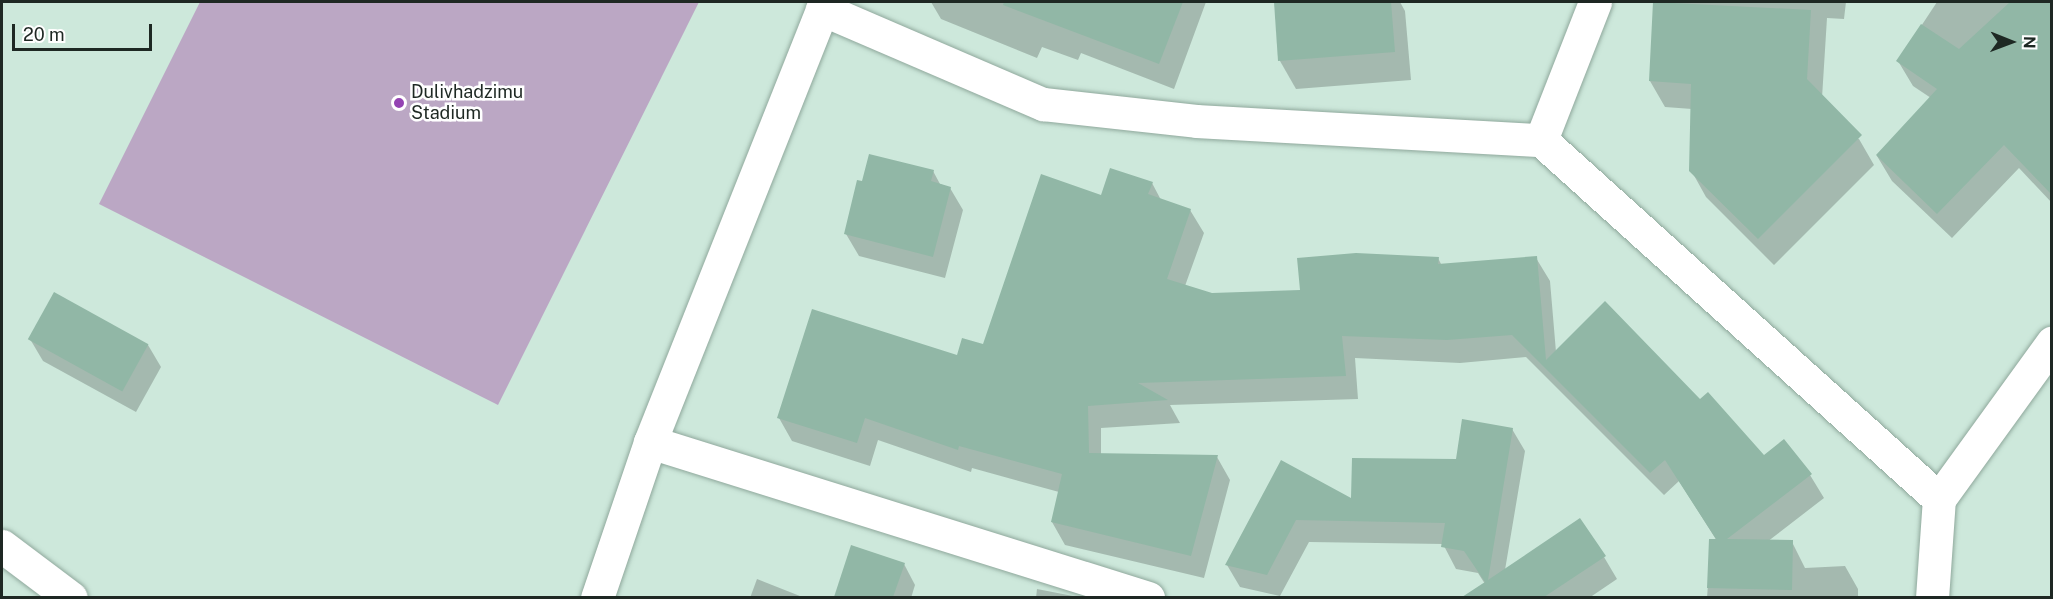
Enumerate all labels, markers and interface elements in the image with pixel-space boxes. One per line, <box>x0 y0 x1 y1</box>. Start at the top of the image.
scale bar <box>15 12 154 50</box>
north arrow <box>1981 12 2041 72</box>
text: 20 m <box>23 24 65 45</box>
text: N <box>2020 36 2039 49</box>
place label: Dulivhadzimu Stadium <box>411 82 523 124</box>
marker: Dulivhadzimu Stadium <box>392 96 406 110</box>

